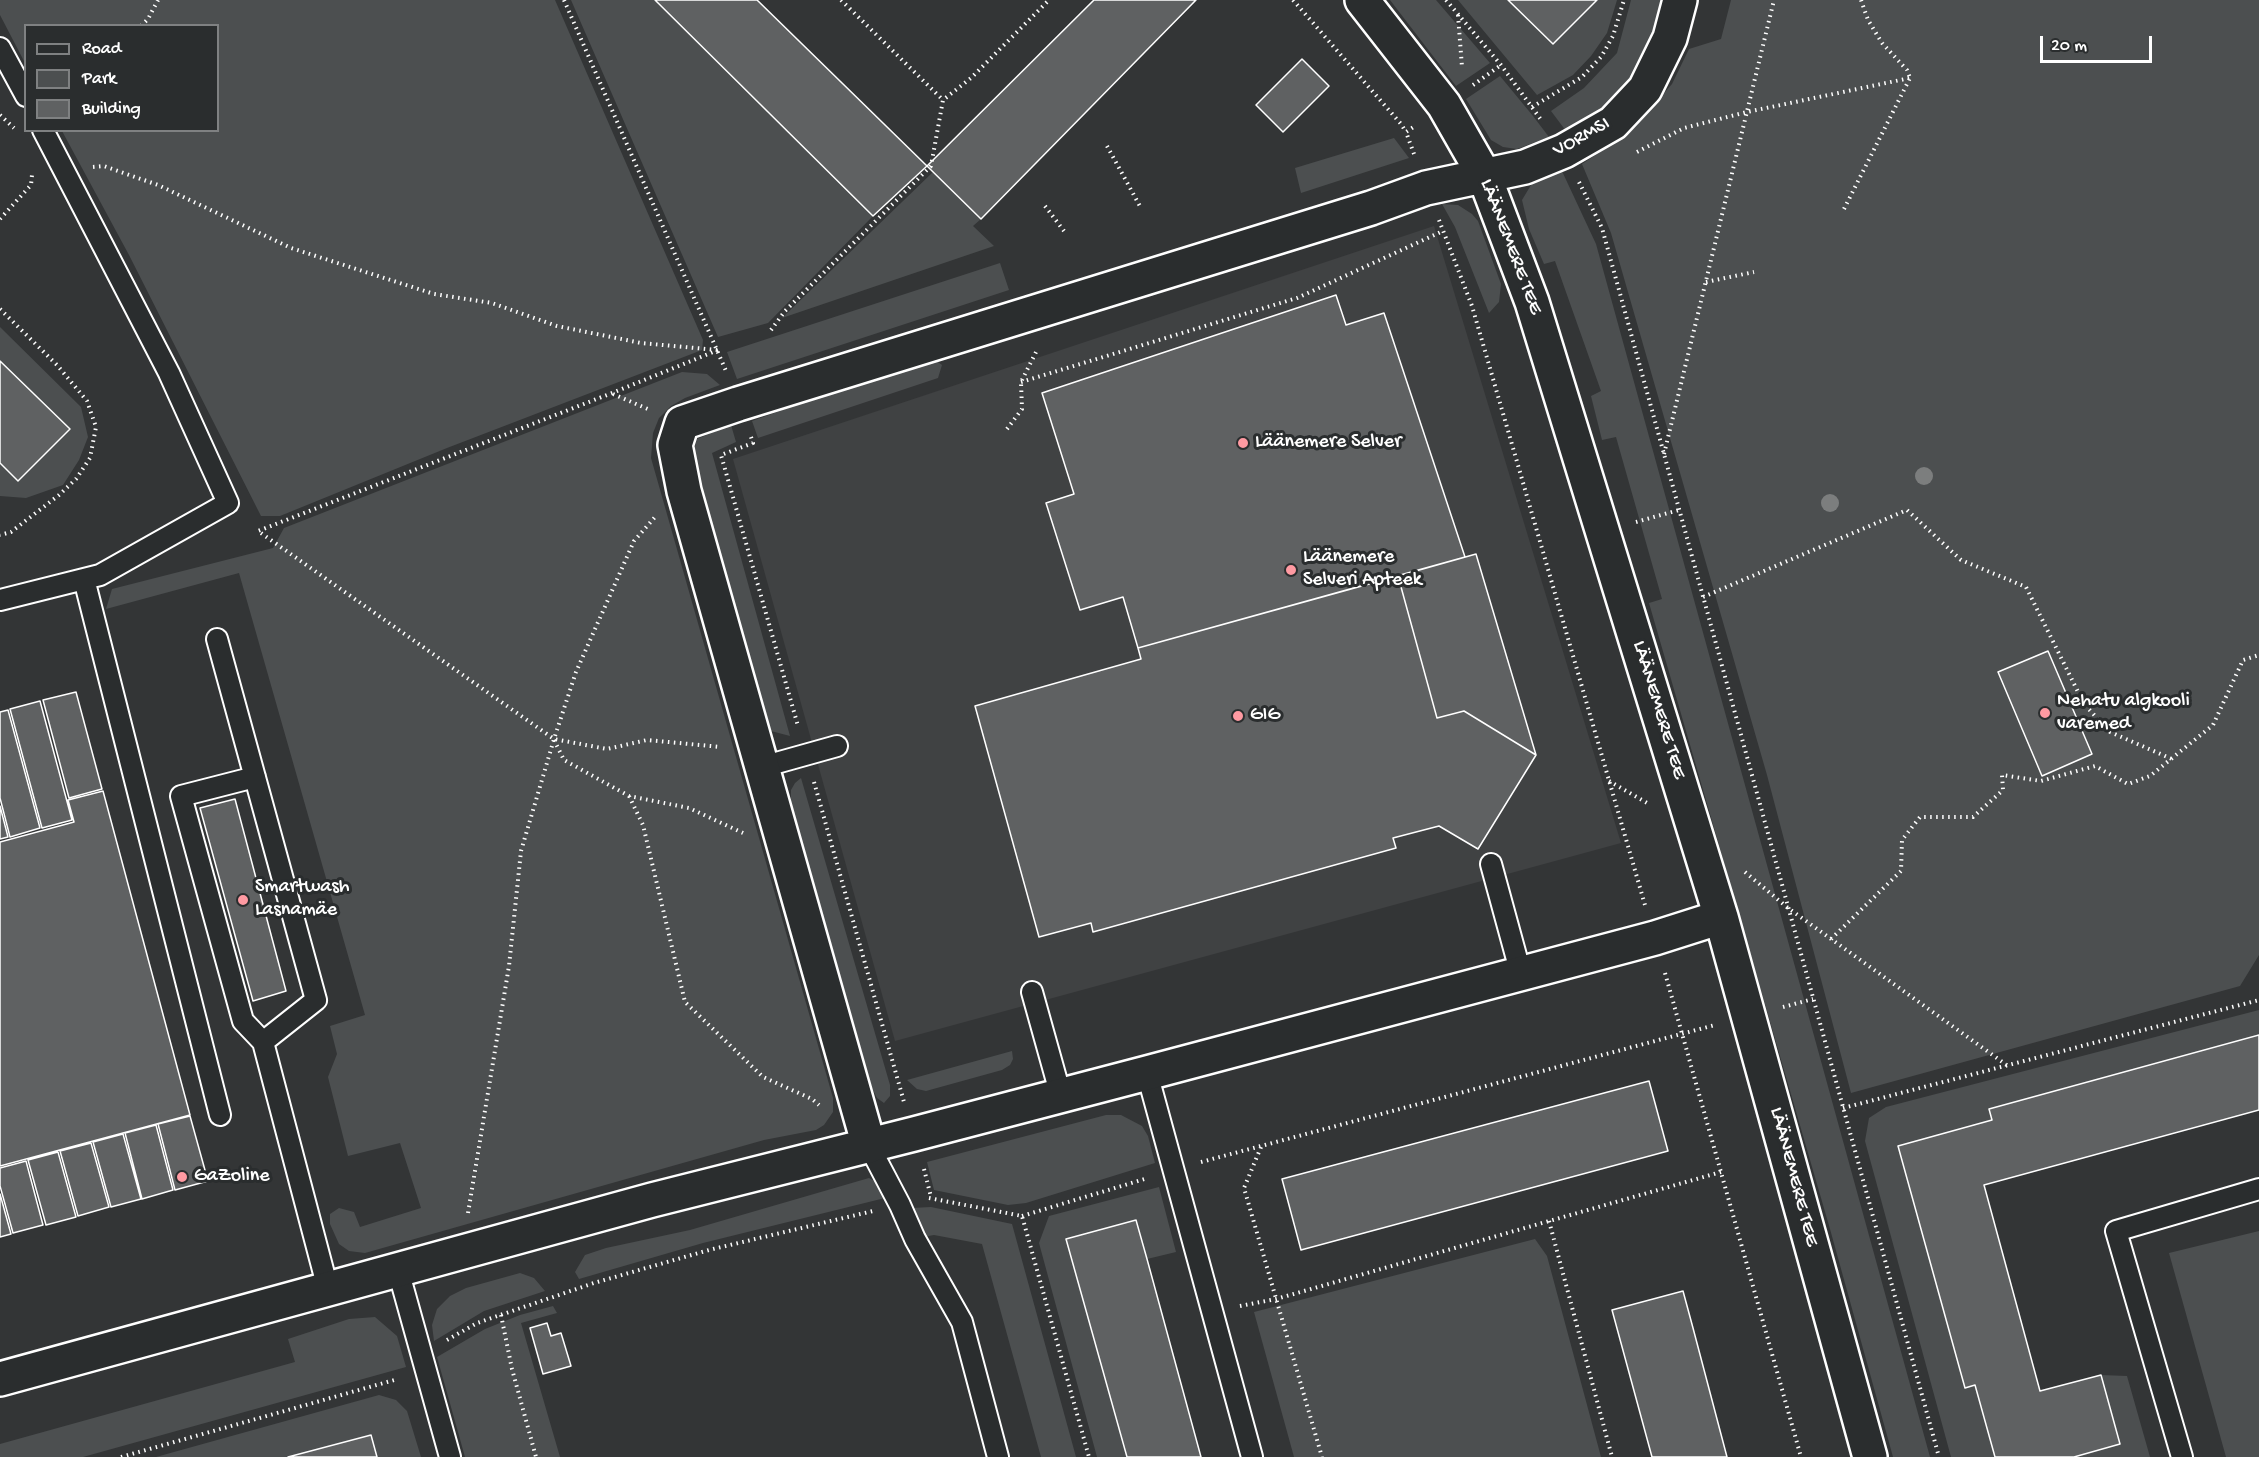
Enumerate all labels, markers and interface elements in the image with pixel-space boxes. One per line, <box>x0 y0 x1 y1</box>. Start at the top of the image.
legend <box>24 24 219 132</box>
scale bar <box>2043 24 2156 62</box>
text: 20 m <box>2051 36 2087 57</box>
text: Road <box>82 39 121 60</box>
text: Park <box>82 69 116 90</box>
text: Building <box>82 99 141 120</box>
street label: VORMSI <box>1549 113 1615 163</box>
street label: LÄÄNEMERE TEE <box>1473 176 1547 318</box>
place label: Läänemere Selver <box>1255 431 1401 455</box>
marker: Läänemere Selver <box>1236 436 1250 450</box>
place label: Läänemere Selveri Apteek <box>1303 546 1422 593</box>
marker: Läänemere Selveri Apteek <box>1284 563 1298 577</box>
street label: LÄÄNEMERE TEE <box>1626 638 1690 782</box>
place label: Nehatu algkooli varemed <box>2057 690 2190 737</box>
place label: GIG <box>1250 704 1280 728</box>
marker: Nehatu algkooli varemed <box>2038 706 2052 720</box>
marker: GIG <box>1231 709 1245 723</box>
place label: Smartwash Lasnamäe <box>255 876 350 923</box>
marker: Smartwash Lasnamäe <box>236 893 250 907</box>
street label: LÄÄNEMERE TEE <box>1763 1105 1823 1249</box>
place label: GaZoline <box>194 1165 270 1189</box>
marker: GaZoline <box>175 1170 189 1184</box>

